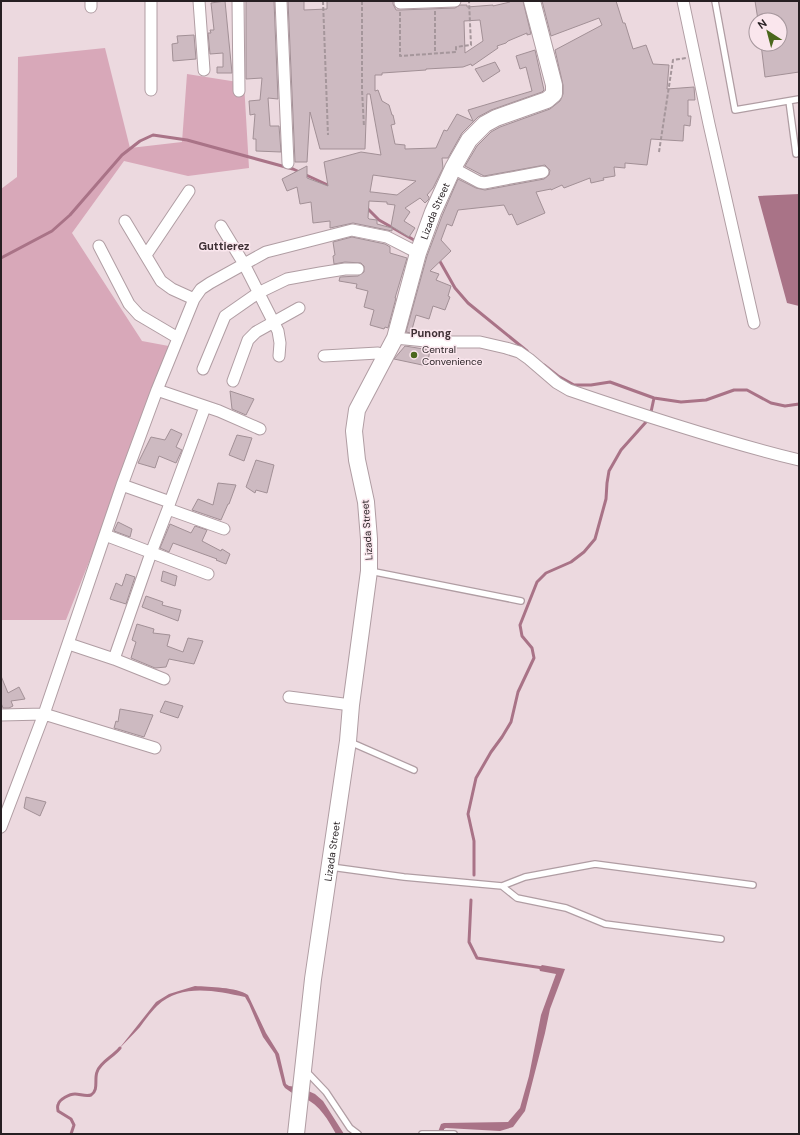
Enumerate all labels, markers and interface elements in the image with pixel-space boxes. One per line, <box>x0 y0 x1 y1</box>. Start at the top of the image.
north arrow <box>748 12 788 52</box>
text: N <box>755 16 769 32</box>
street label: Lizada Street <box>417 180 452 241</box>
district label: Guttierez <box>199 239 249 253</box>
district label: Punong <box>411 326 452 340</box>
place label: Central Convenience <box>422 343 483 368</box>
marker: Central Convenience <box>409 350 419 360</box>
street label: Lizada Street <box>358 499 376 561</box>
street label: Lizada Street <box>321 820 343 882</box>

